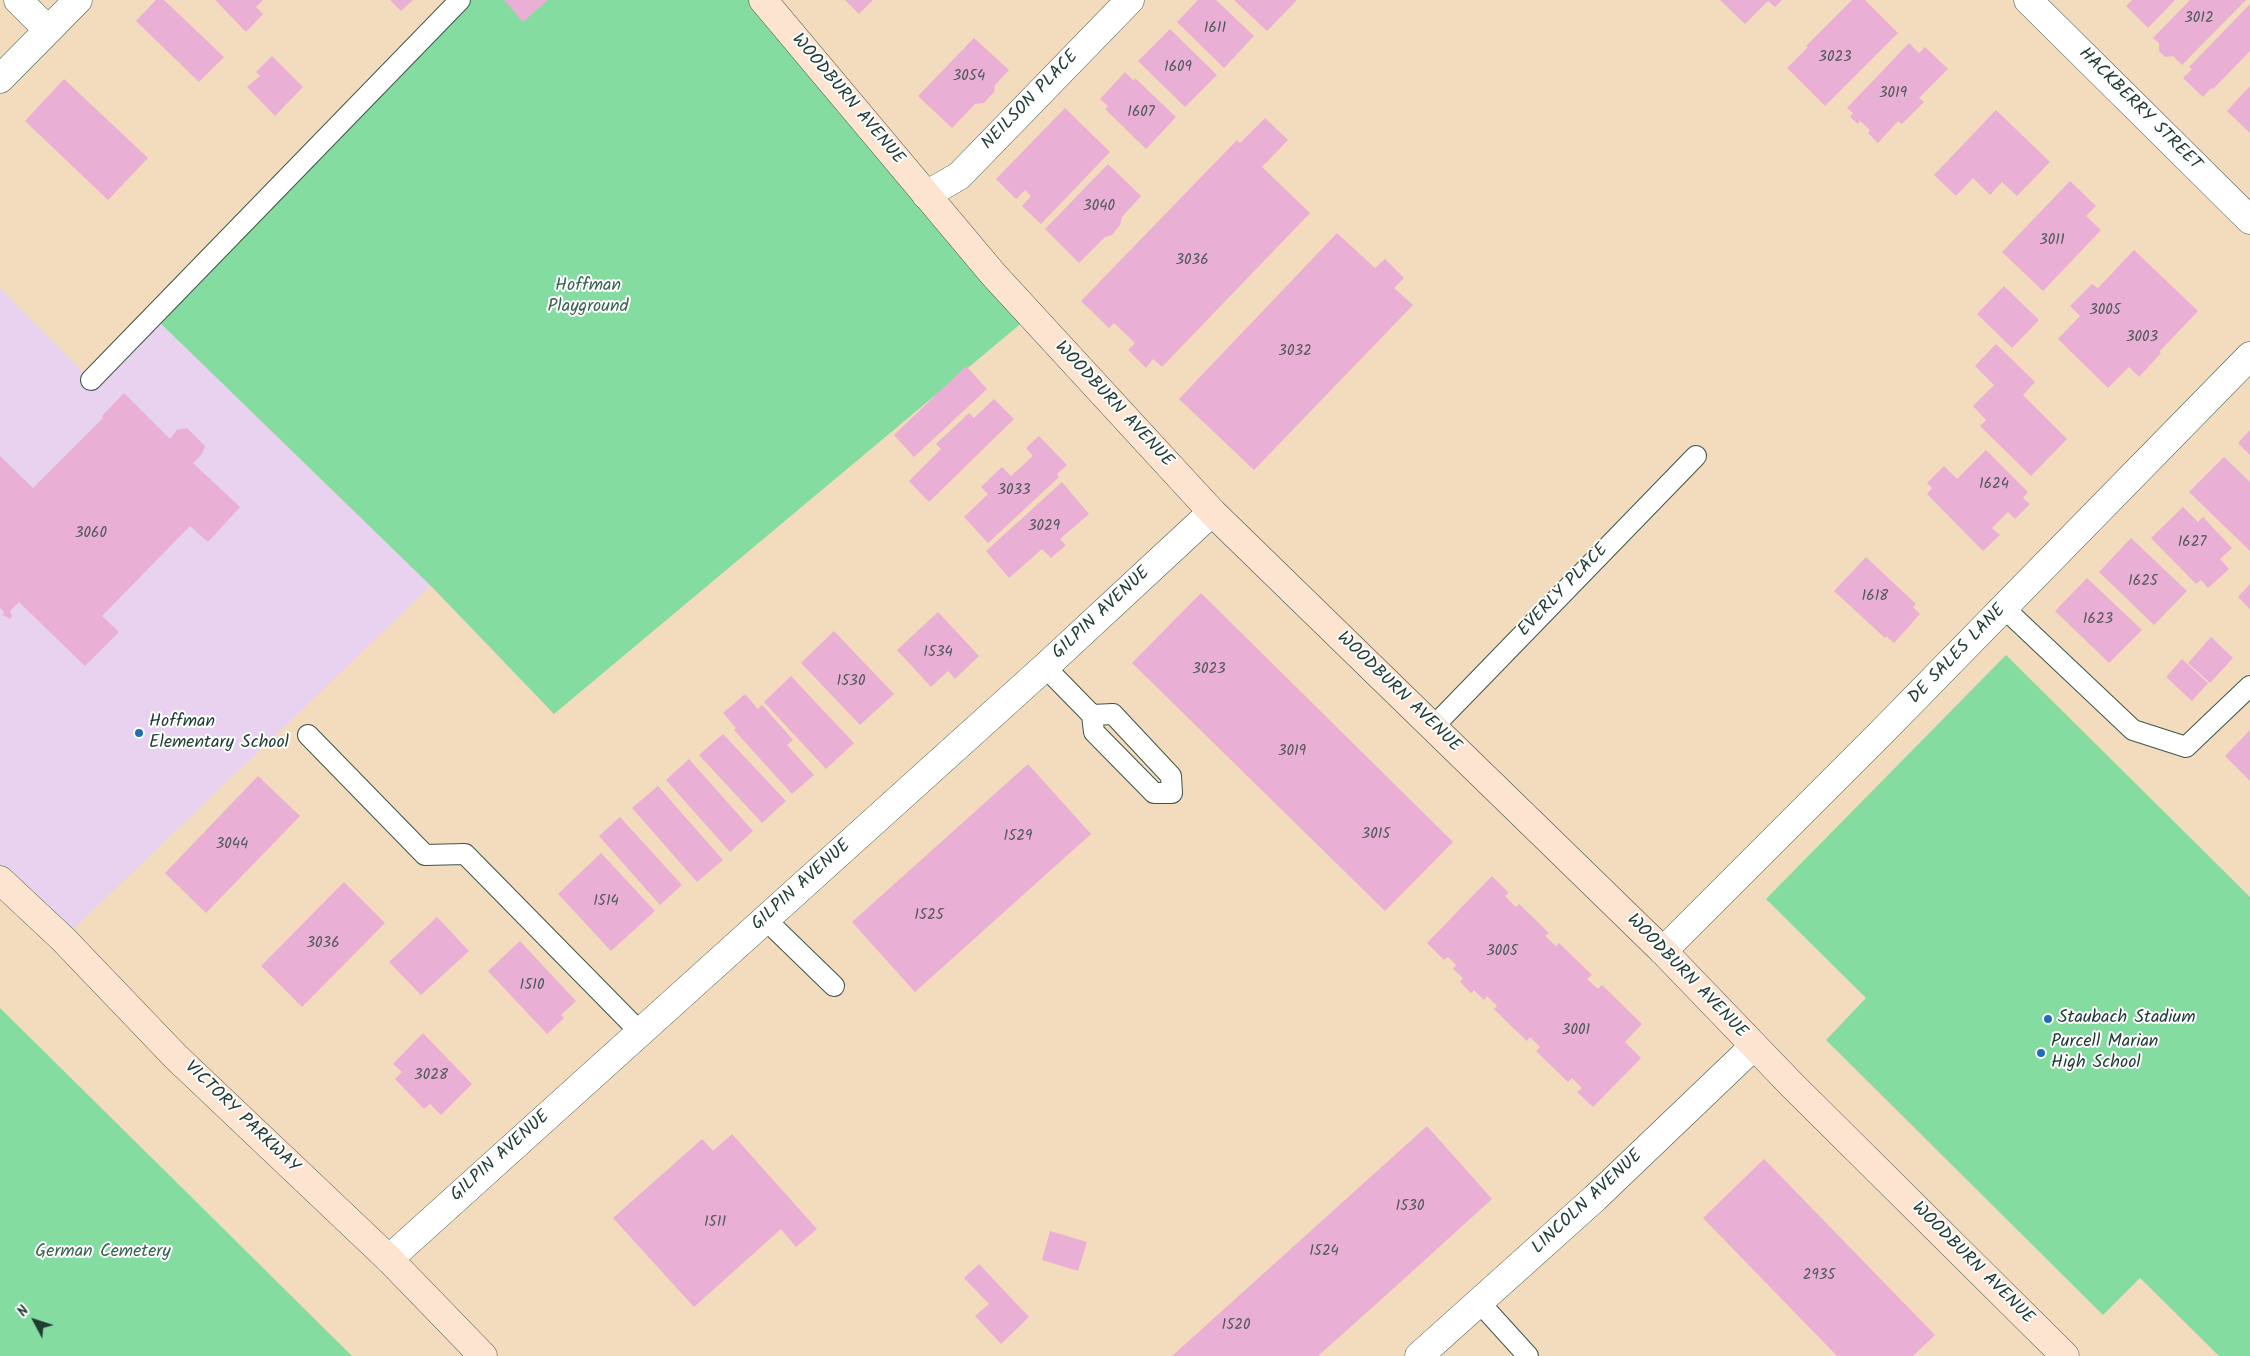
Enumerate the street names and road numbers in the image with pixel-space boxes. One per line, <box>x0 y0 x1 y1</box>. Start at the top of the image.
street label: WOODBURN AVENUE <box>786 30 908 170</box>
street label: HACKBERRY STREET <box>2073 44 2205 176</box>
street label: NEILSON PLACE <box>978 47 1084 155</box>
street label: WOODBURN AVENUE <box>1049 338 1177 472</box>
street label: EVERLY PLACE <box>1514 540 1614 642</box>
street label: GILPIN AVENUE <box>1049 563 1155 665</box>
street label: DE SALES LANE <box>1905 601 2011 709</box>
street label: WOODBURN AVENUE <box>1331 628 1465 758</box>
street label: GILPIN AVENUE <box>748 836 856 936</box>
street label: WOODBURN AVENUE <box>1621 910 1751 1044</box>
street label: VICTORY PARKWAY <box>179 1057 303 1179</box>
street label: GILPIN AVENUE <box>447 1107 555 1207</box>
street label: LINCOLN AVENUE <box>1528 1146 1648 1260</box>
street label: WOODBURN AVENUE <box>1906 1198 2038 1330</box>

